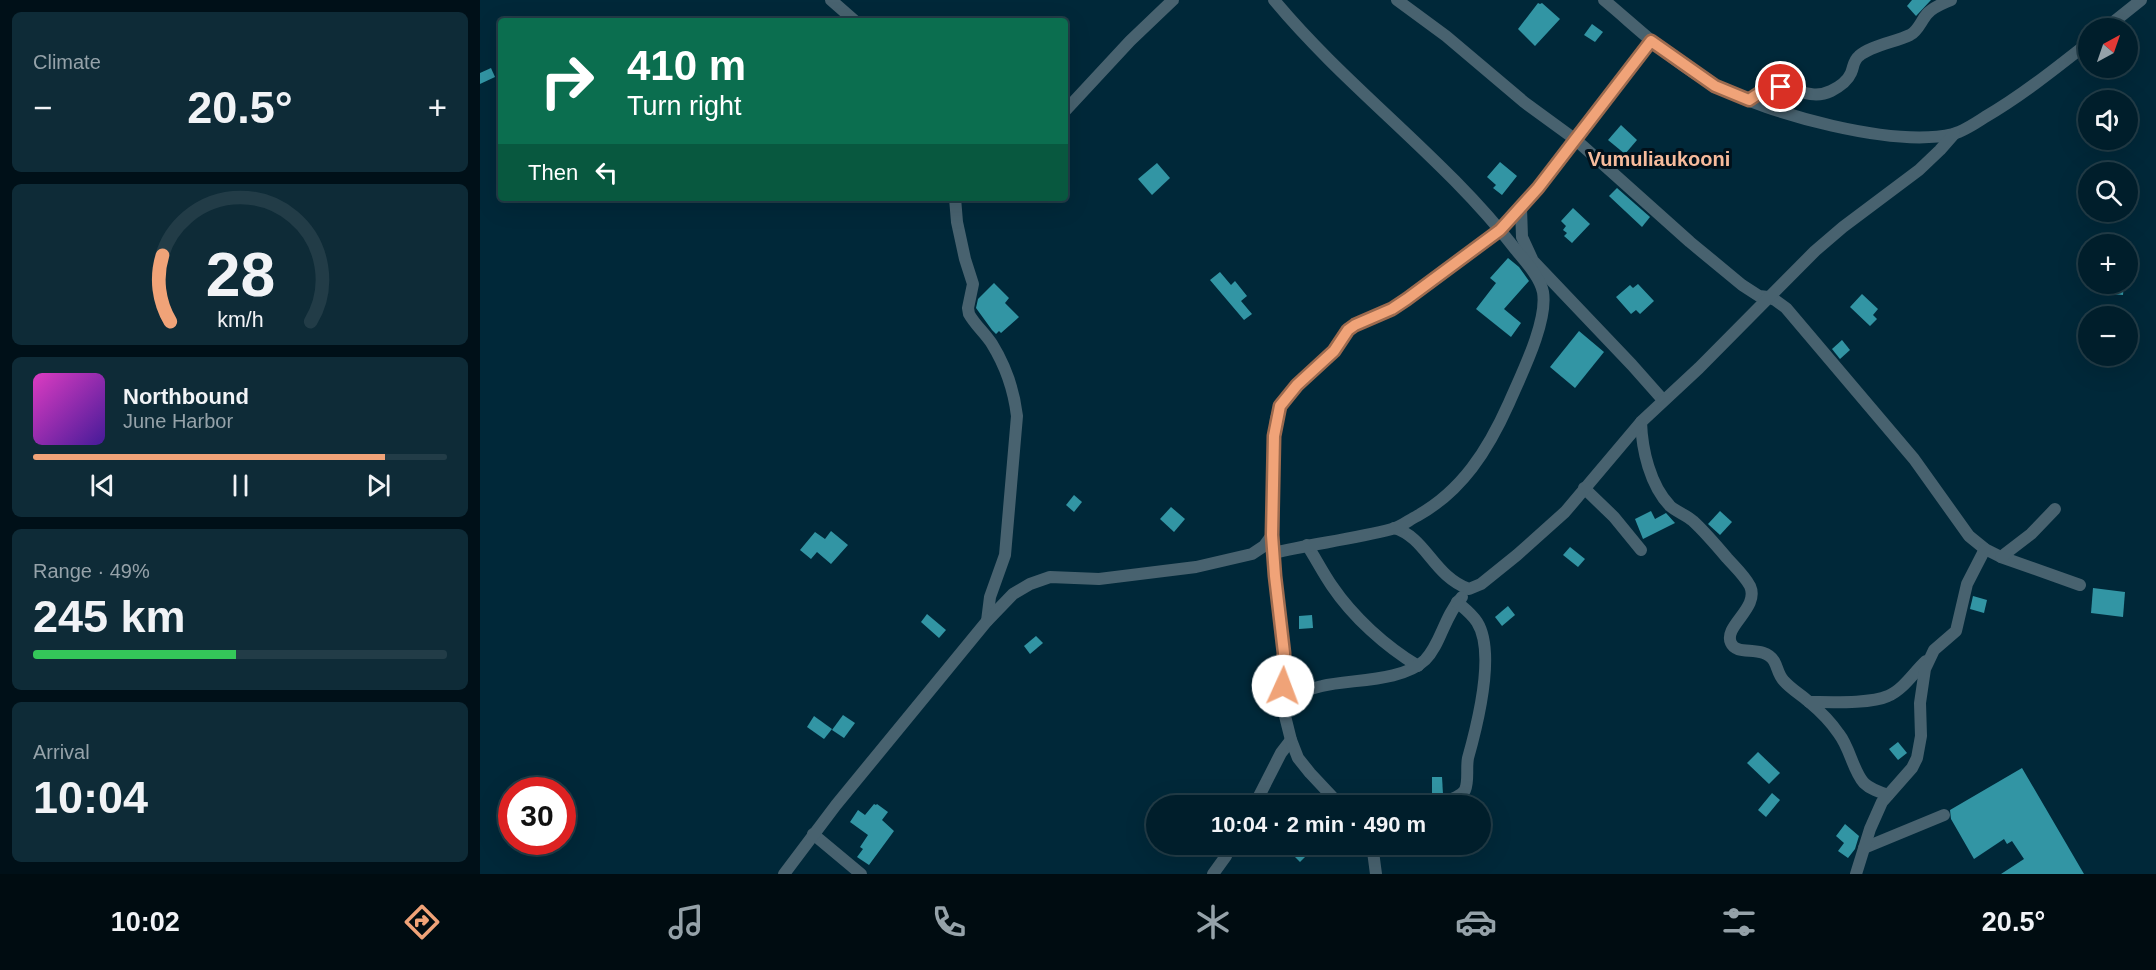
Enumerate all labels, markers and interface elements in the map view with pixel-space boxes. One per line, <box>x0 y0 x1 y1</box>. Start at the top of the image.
north arrow <box>2078 18 2138 78</box>
map controls <box>2078 18 2138 366</box>
icon: right <box>528 42 606 120</box>
text: 410 m <box>627 42 746 89</box>
text: Climate <box>33 51 101 73</box>
pin <box>1755 61 1806 112</box>
icon: arrive <box>1764 70 1797 103</box>
text: 20.5° <box>187 82 293 133</box>
text: − <box>33 89 52 126</box>
text: + <box>428 89 447 126</box>
button: sound <box>2078 90 2138 150</box>
text: Turn right <box>627 91 742 121</box>
district label: Vumuliaukooni <box>1588 148 1730 170</box>
icon: left <box>590 156 623 189</box>
text: Then <box>528 160 578 185</box>
button: search <box>2078 162 2138 222</box>
button: + <box>2078 234 2138 294</box>
text: 28 <box>205 240 275 309</box>
button: − <box>2078 306 2138 366</box>
text: km/h <box>217 308 263 332</box>
text: Northbound <box>123 384 249 409</box>
text: June Harbor <box>123 410 233 432</box>
icon: previous <box>86 469 119 502</box>
icon: pause <box>224 469 257 502</box>
icon: next <box>362 469 395 502</box>
text: Range · 49% <box>33 560 150 582</box>
text: 245 km <box>33 591 186 642</box>
position arrow <box>1251 654 1315 718</box>
text: Arrival <box>33 741 90 763</box>
text: 10:04 <box>33 772 148 823</box>
speed limit sign: 30 <box>498 777 576 855</box>
text: 10:04 · 2 min · 490 m <box>1211 812 1426 837</box>
icon: directions <box>401 901 443 943</box>
icon: music <box>665 901 707 943</box>
icon: phone <box>928 901 970 943</box>
icon: climate <box>1192 901 1234 943</box>
icon: car <box>1455 901 1497 943</box>
icon: filters <box>1718 901 1760 943</box>
text: 10:02 <box>111 907 180 937</box>
text: 20.5° <box>1982 907 2045 937</box>

